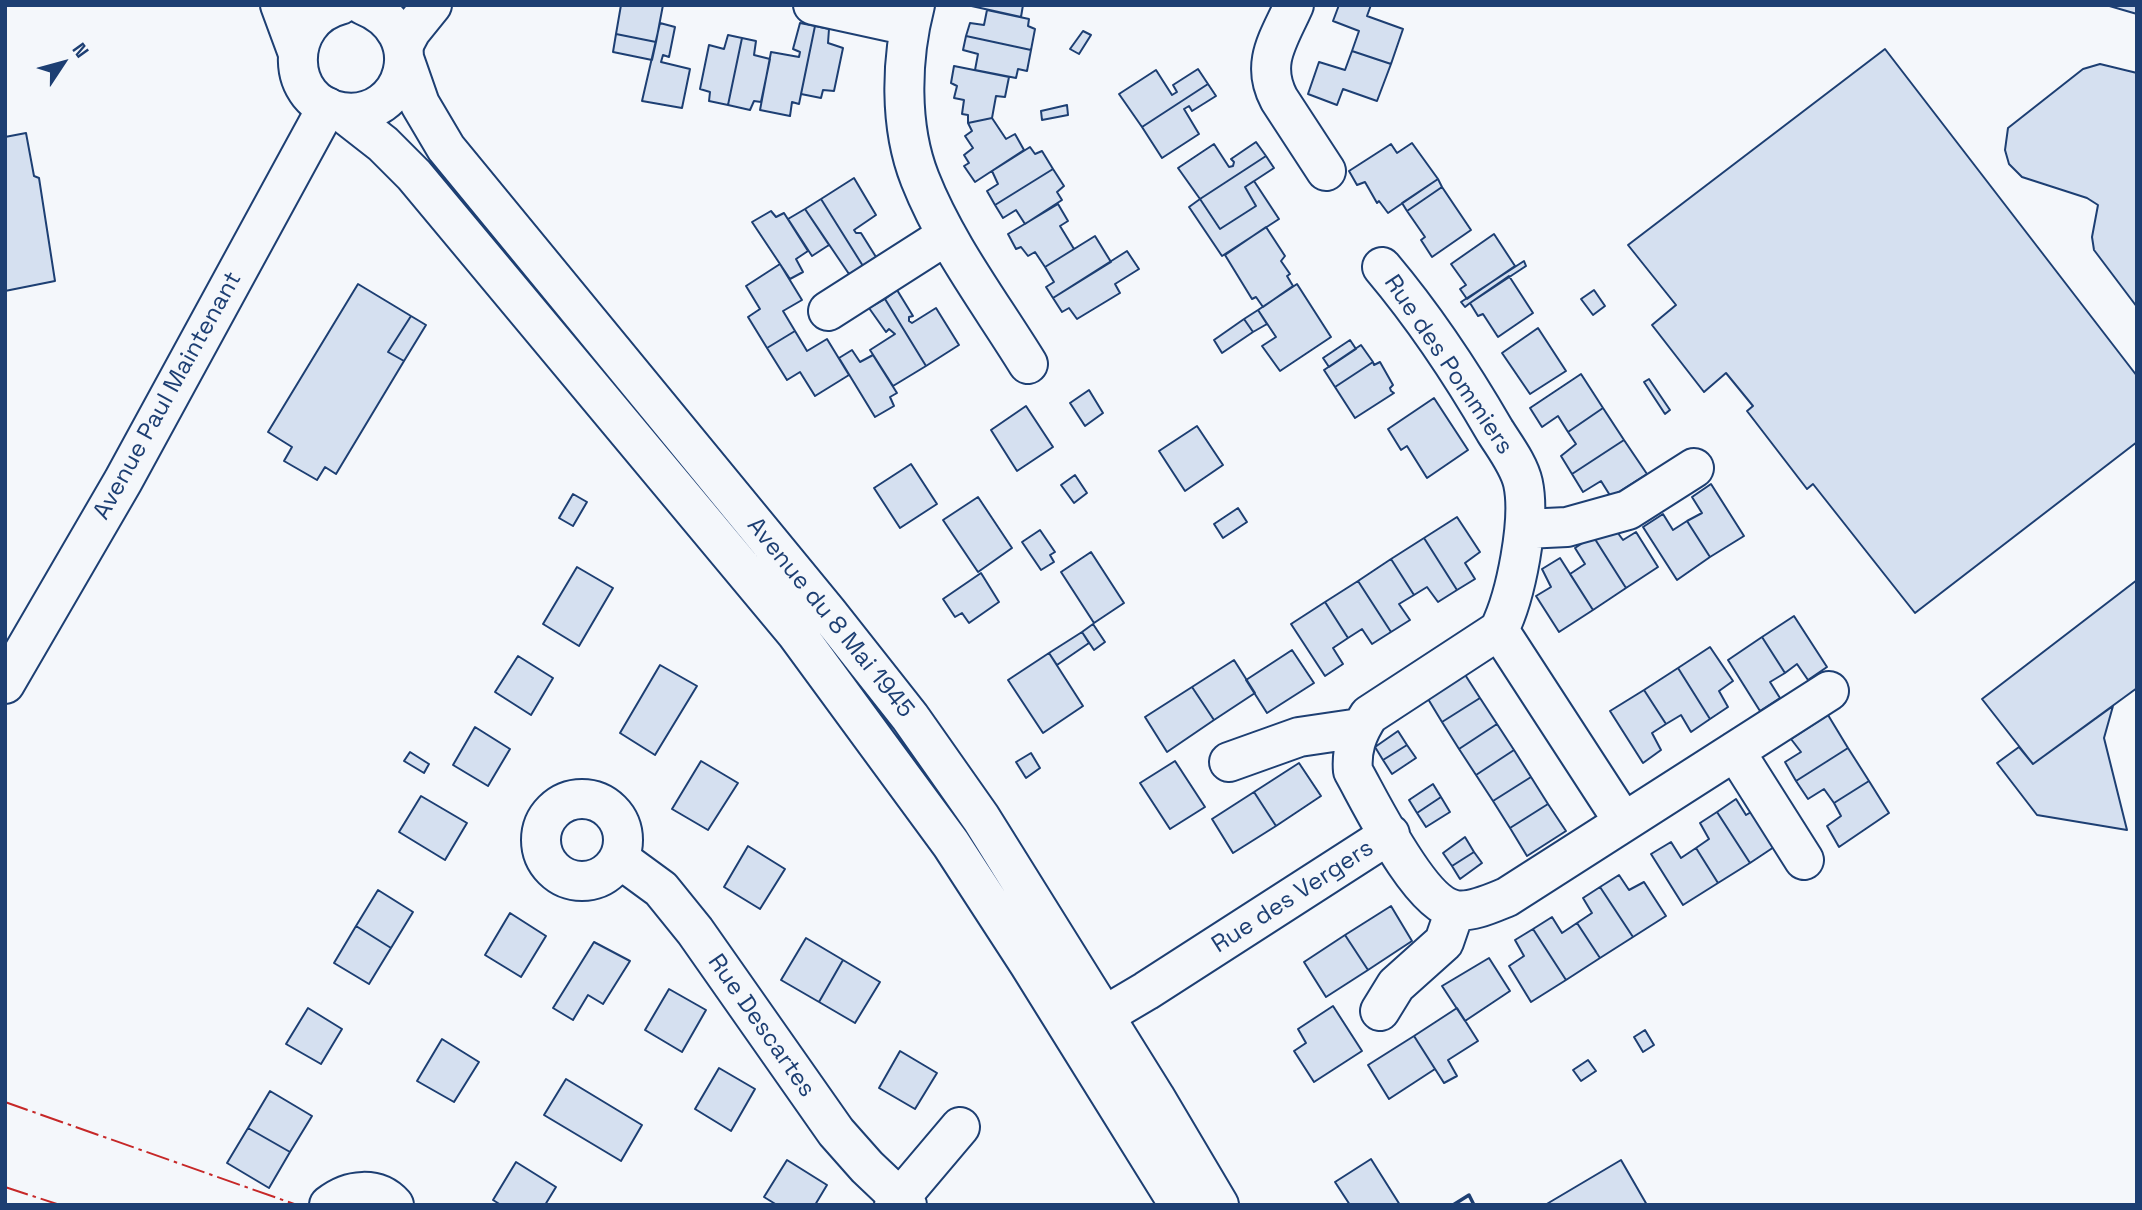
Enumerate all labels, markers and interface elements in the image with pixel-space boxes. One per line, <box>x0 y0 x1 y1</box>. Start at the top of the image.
north arrow <box>28 28 98 98</box>
text: N <box>67 38 94 63</box>
street label: Avenue Paul Maintenant <box>88 267 248 525</box>
street label: Rue des Pommiers <box>1377 270 1519 460</box>
street label: Avenue du 8 Mai 1945 <box>740 512 920 724</box>
street label: Rue des Vergers <box>1207 834 1379 960</box>
street label: Rue Descartes <box>701 949 821 1103</box>

